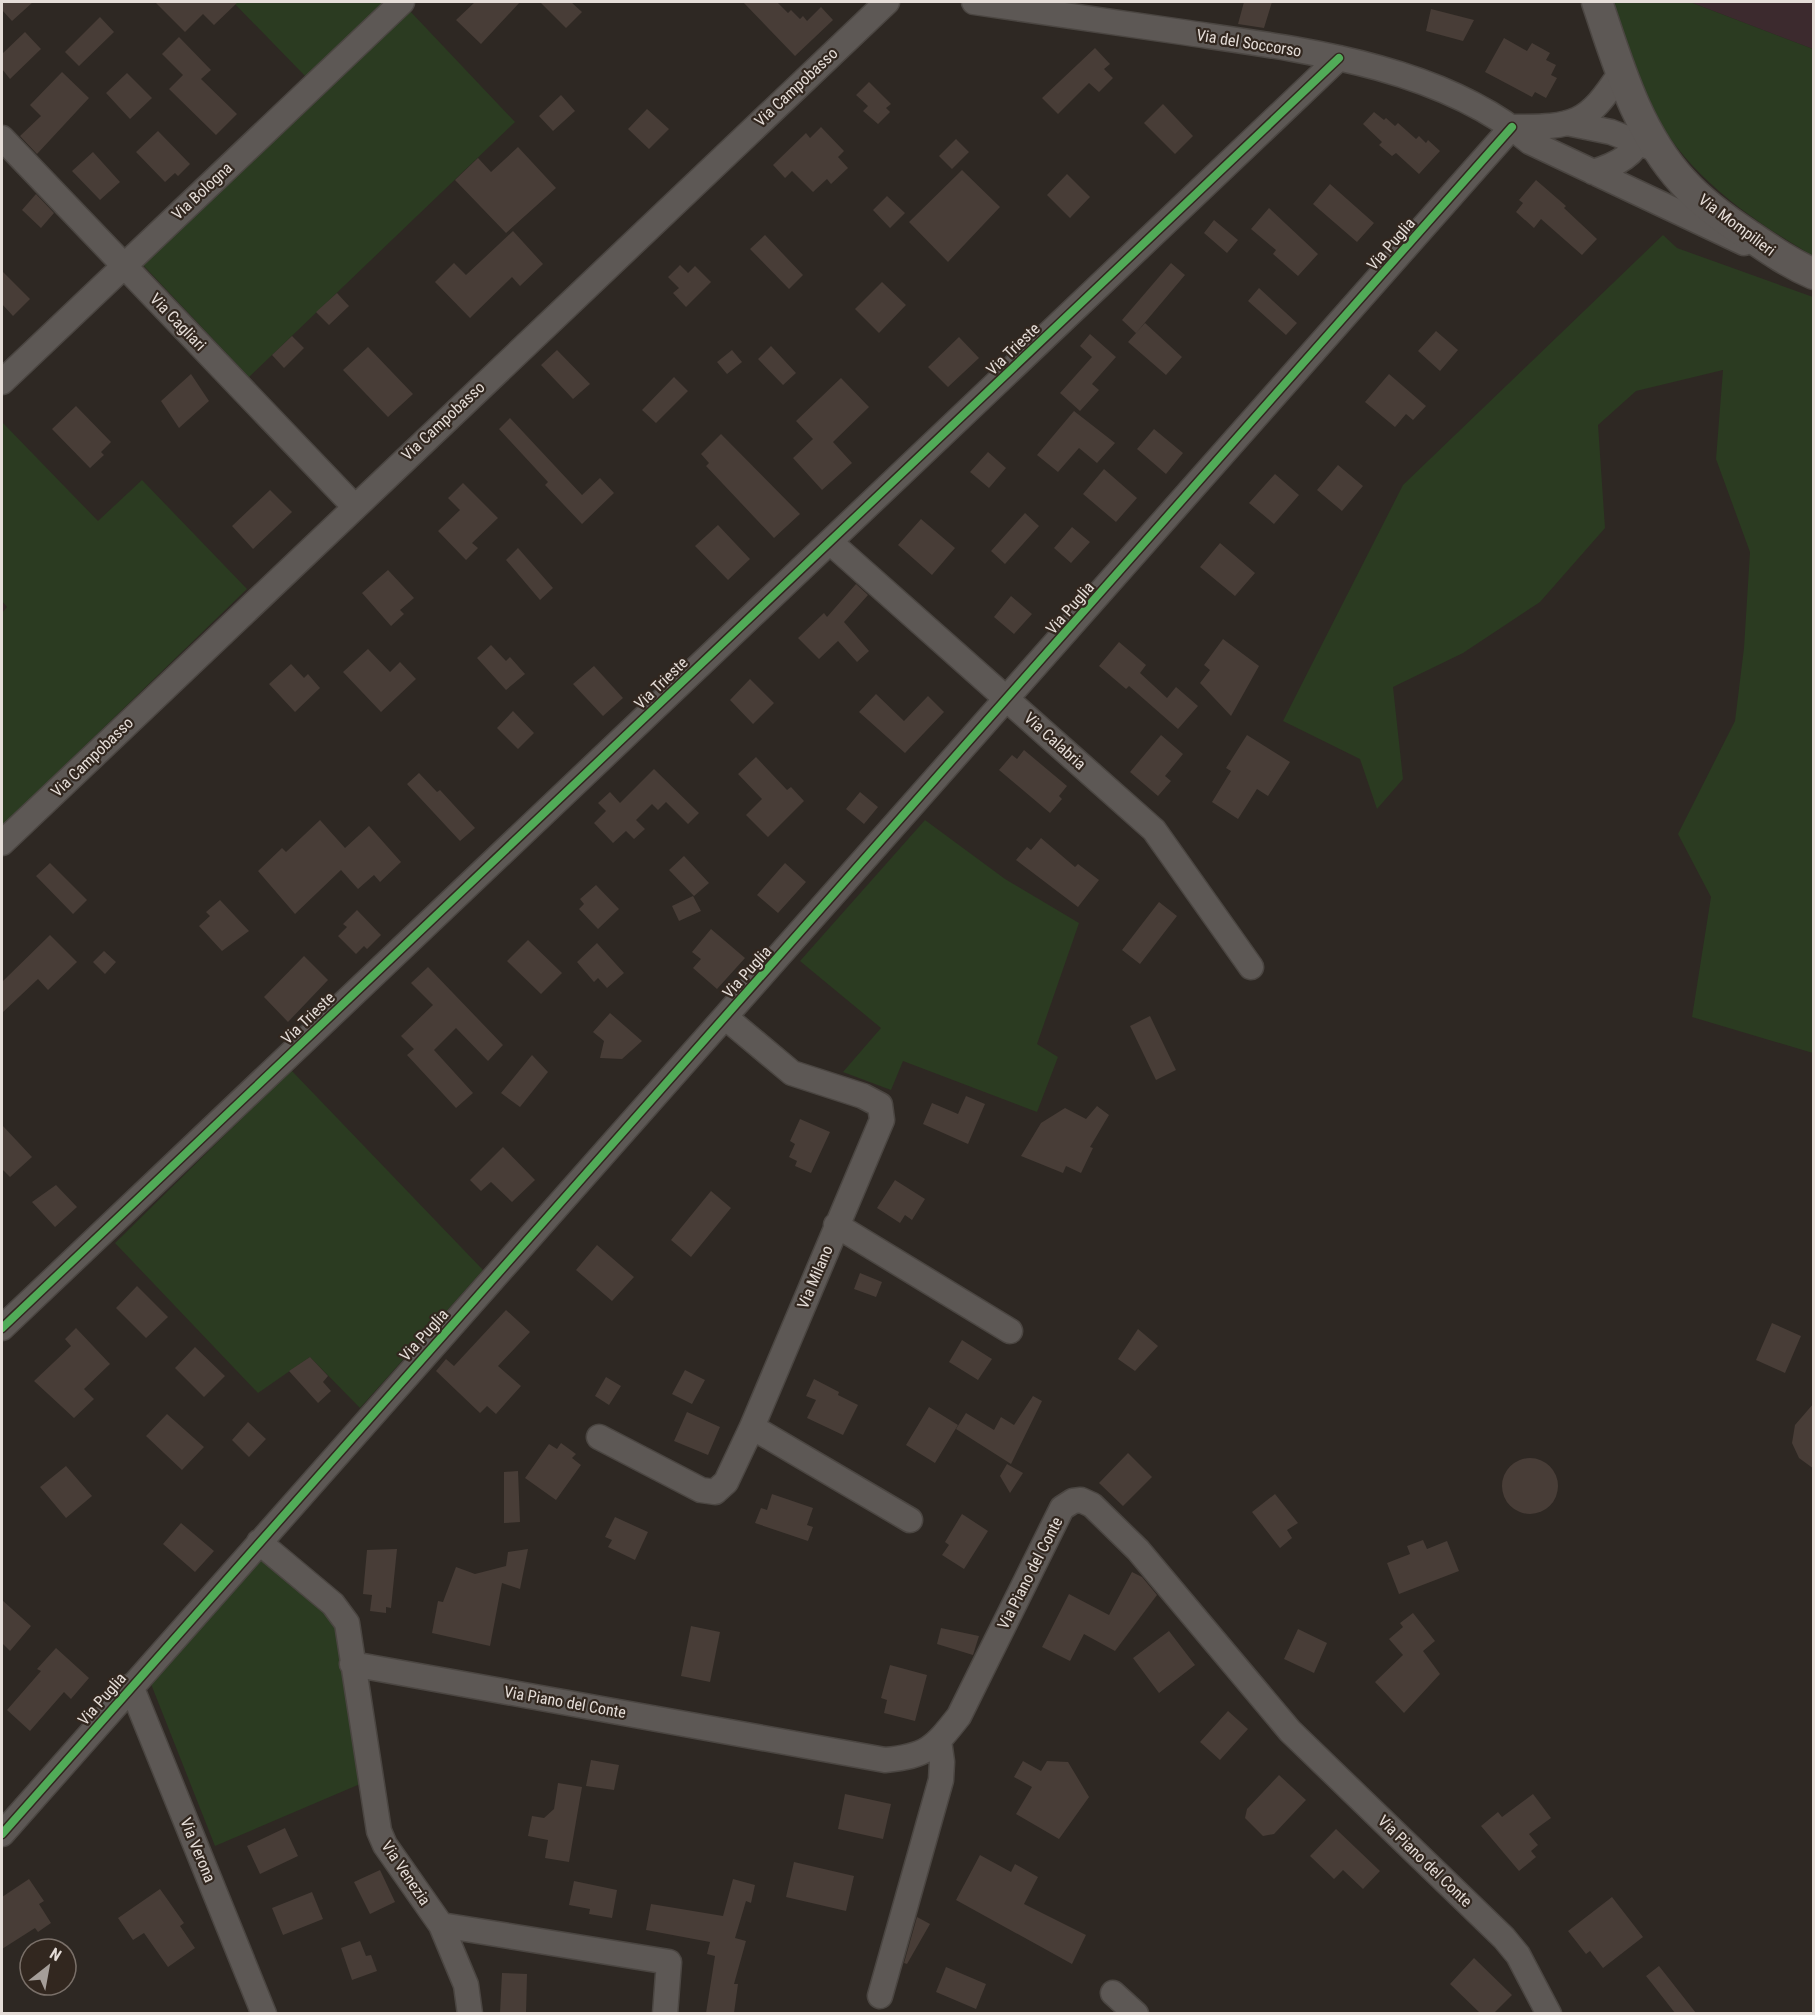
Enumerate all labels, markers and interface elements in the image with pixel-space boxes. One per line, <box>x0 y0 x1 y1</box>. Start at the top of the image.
street label: Via del Soccorso <box>1195 25 1303 61</box>
street label: Via Campobasso <box>750 44 842 130</box>
street label: Via Bologna <box>168 158 236 224</box>
street label: Via Mompilieri <box>1695 190 1779 260</box>
street label: Via Puglia <box>1363 214 1419 274</box>
street label: Via Cagliari <box>146 289 210 355</box>
street label: Via Trieste <box>982 319 1044 379</box>
street label: Via Campobasso <box>397 378 489 464</box>
street label: Via Puglia <box>1042 578 1098 638</box>
street label: Via Trieste <box>630 653 692 713</box>
street label: Via Calabria <box>1020 708 1090 774</box>
street label: Via Campobasso <box>47 713 137 801</box>
street label: Via Puglia <box>719 942 775 1002</box>
street label: Via Trieste <box>277 988 339 1048</box>
street label: Via Milano <box>793 1243 837 1311</box>
street label: Via Puglia <box>396 1305 452 1365</box>
street label: Via Piano del Conte <box>994 1514 1066 1632</box>
street label: Via Puglia <box>74 1669 130 1729</box>
street label: Via Piano del Conte <box>503 1682 627 1722</box>
street label: Via Piano del Conte <box>1374 1811 1476 1911</box>
street label: Via Verona <box>176 1815 220 1885</box>
street label: Via Venezia <box>378 1837 434 1909</box>
north arrow <box>18 1937 78 1997</box>
text: N <box>46 1944 65 1965</box>

